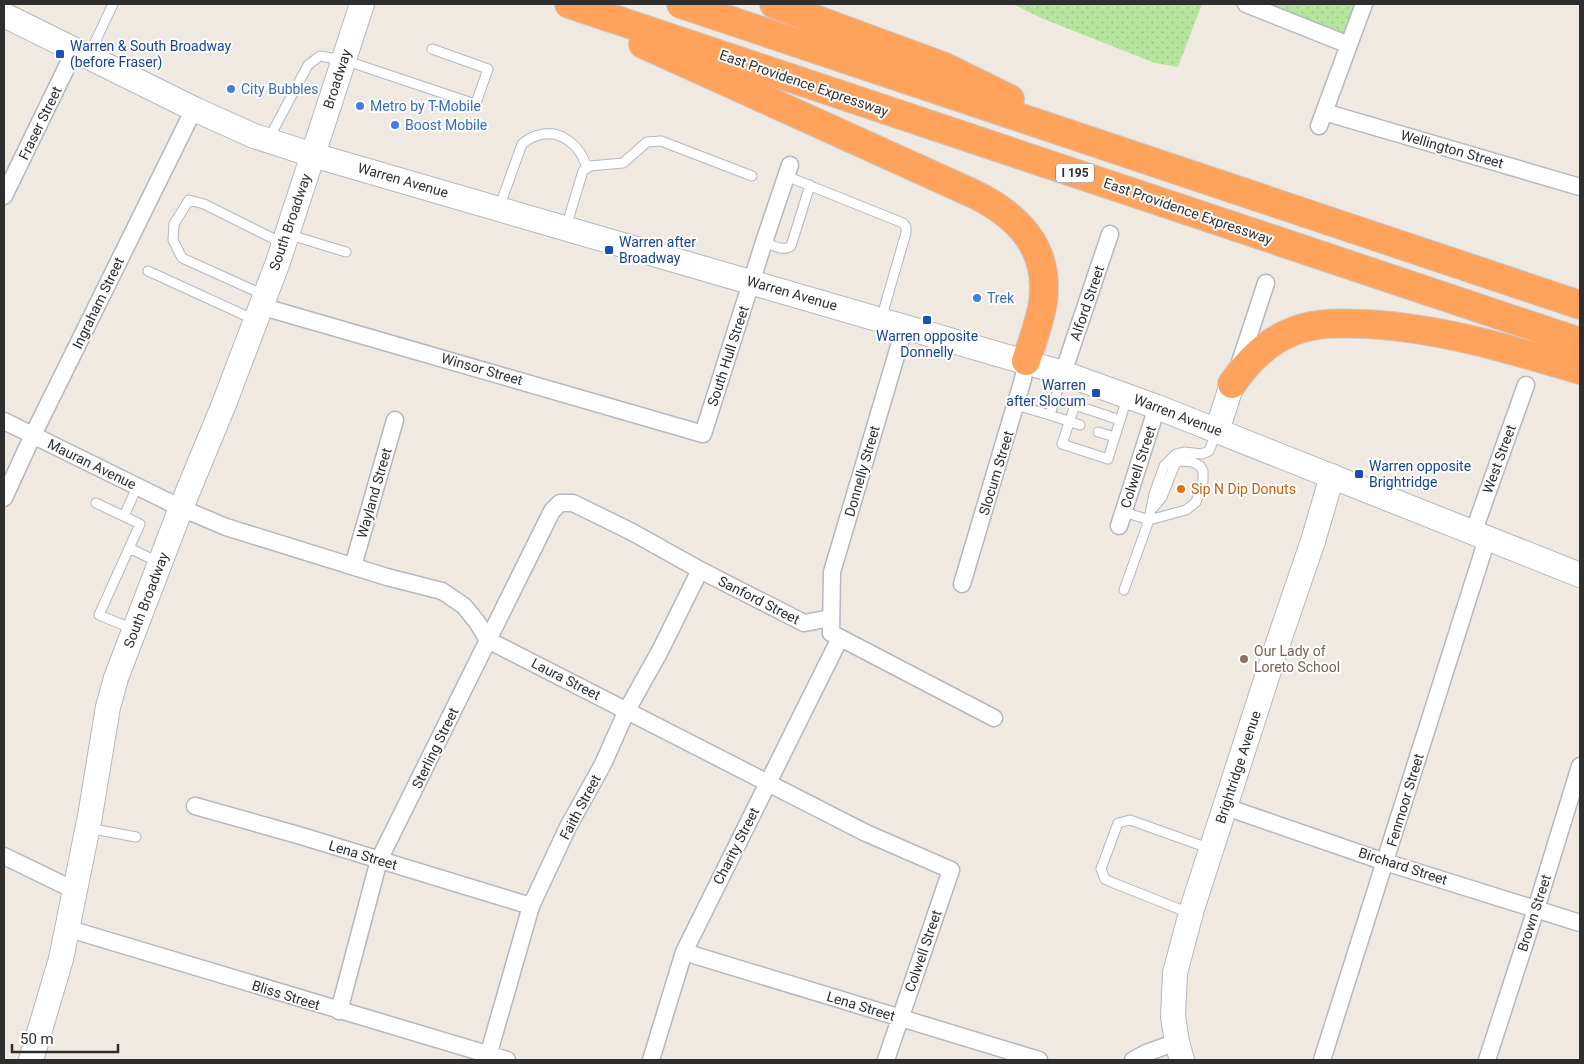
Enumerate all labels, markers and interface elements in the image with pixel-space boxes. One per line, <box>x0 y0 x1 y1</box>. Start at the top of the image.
place label: Warren & South Broadway (before Fraser) <box>70 38 232 71</box>
street label: Broadway <box>320 47 354 111</box>
street label: East Providence Expressway <box>717 47 891 120</box>
marker: Warren & South Broadway (before Fraser) <box>54 48 66 60</box>
place label: City Bubbles <box>241 81 318 97</box>
street label: Fraser Street <box>15 83 65 162</box>
marker: City Bubbles <box>225 83 237 95</box>
place label: Metro by T-Mobile <box>370 98 481 114</box>
marker: Metro by T-Mobile <box>354 100 366 112</box>
place label: Boost Mobile <box>405 117 487 133</box>
marker: Boost Mobile <box>389 119 401 131</box>
street label: Wellington Street <box>1399 127 1506 171</box>
street label: Warren Avenue <box>356 159 450 201</box>
road number: I 195 <box>1056 164 1094 182</box>
street label: South Broadway <box>266 171 314 272</box>
street label: East Providence Expressway <box>1101 175 1275 248</box>
place label: Warren after Broadway <box>619 234 696 266</box>
marker: Warren after Broadway <box>603 244 615 256</box>
street label: Ingraham Street <box>69 254 127 351</box>
street label: Alford Street <box>1067 263 1107 343</box>
street label: Warren Avenue <box>745 272 839 314</box>
place label: Trek <box>987 290 1015 306</box>
marker: Trek <box>971 292 983 304</box>
street label: South Hull Street <box>704 303 752 408</box>
marker: Warren opposite Donnelly <box>921 314 933 326</box>
place label: Warren opposite Donnelly <box>876 328 978 360</box>
street label: Winsor Street <box>439 350 525 388</box>
place label: Warren after Slocum <box>1006 377 1086 409</box>
marker: Warren after Slocum <box>1090 387 1102 399</box>
street label: Warren Avenue <box>1131 391 1225 439</box>
street label: West Street <box>1479 422 1519 495</box>
street label: Donnelly Street <box>841 423 883 518</box>
street label: Colwell Street <box>1117 423 1159 510</box>
street label: Slocum Street <box>976 428 1017 517</box>
street label: Mauran Avenue <box>45 436 139 492</box>
street label: Wayland Street <box>353 446 395 540</box>
place label: Warren opposite Brightridge <box>1369 458 1471 490</box>
marker: Warren opposite Brightridge <box>1353 468 1365 480</box>
place label: Sip N Dip Donuts <box>1191 481 1296 497</box>
marker: Sip N Dip Donuts <box>1175 483 1187 495</box>
street label: South Broadway <box>120 550 172 650</box>
street label: Sanford Street <box>716 573 803 628</box>
place label: Our Lady of Loreto School <box>1254 643 1340 675</box>
marker: Our Lady of Loreto School <box>1238 653 1250 665</box>
street label: Laura Street <box>529 655 604 703</box>
street label: Sterling Street <box>409 705 462 791</box>
street label: Brightridge Avenue <box>1212 709 1264 825</box>
street label: Fenmoor Street <box>1383 751 1427 848</box>
street label: Faith Street <box>556 771 604 842</box>
street label: Charity Street <box>710 804 762 887</box>
street label: Lena Street <box>327 837 400 873</box>
street label: Birchard Street <box>1357 844 1450 888</box>
street label: Brown Street <box>1514 872 1554 954</box>
street label: Colwell Street <box>901 908 945 994</box>
street label: Bliss Street <box>250 977 322 1013</box>
street label: Lena Street <box>825 988 898 1024</box>
scale bar <box>12 1022 119 1054</box>
text: 50 m <box>20 1030 54 1048</box>

